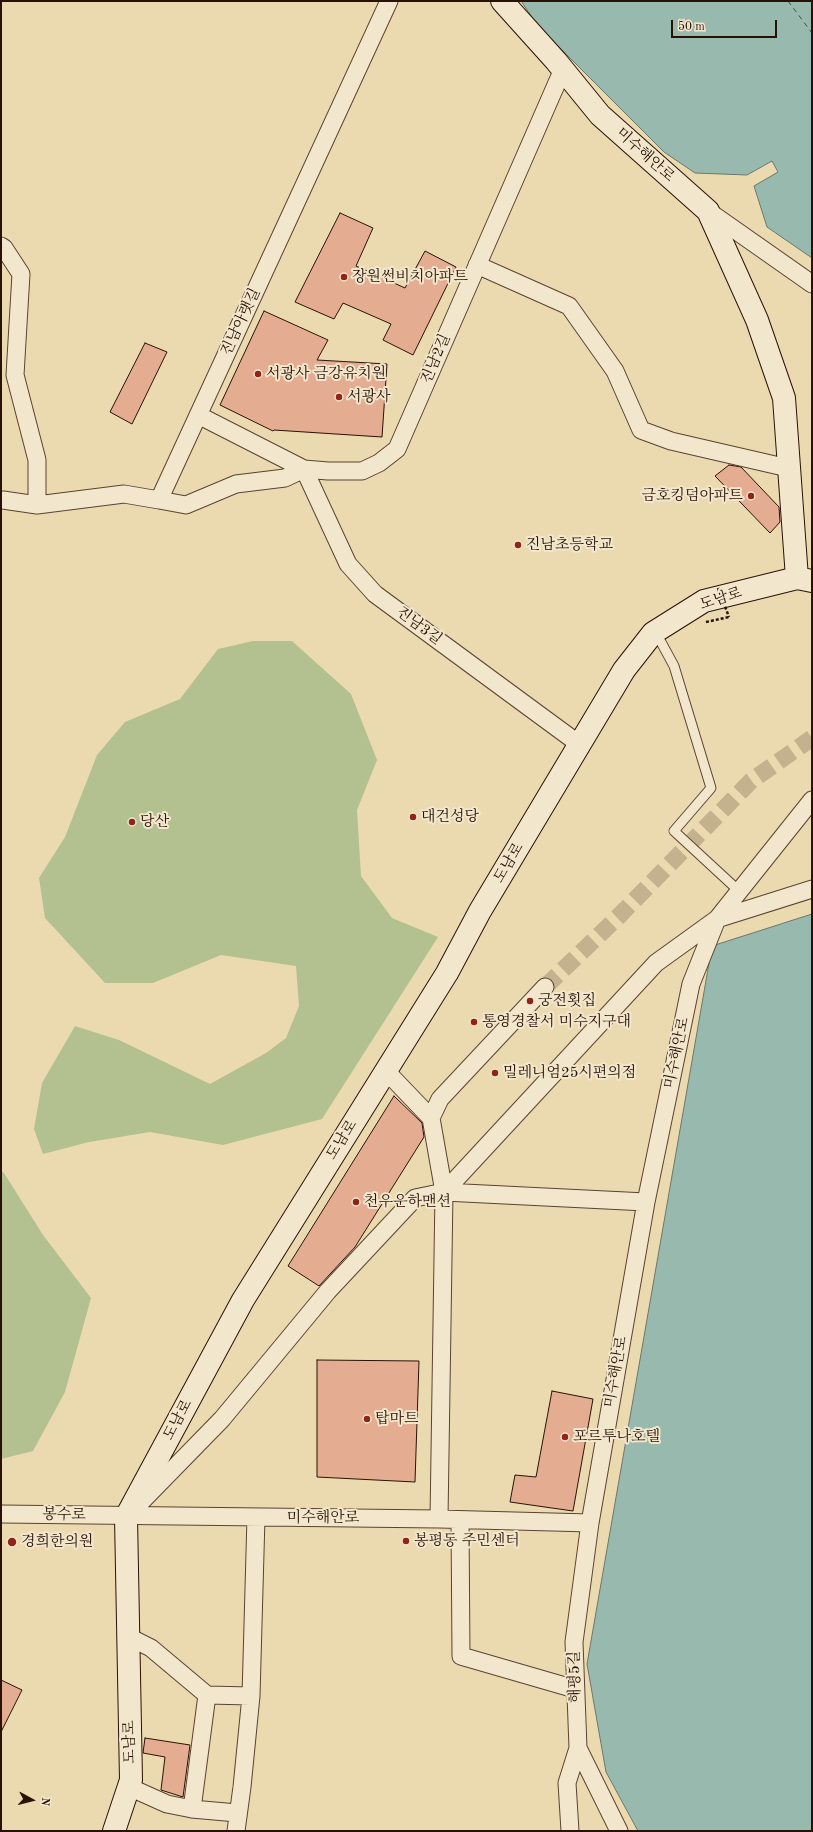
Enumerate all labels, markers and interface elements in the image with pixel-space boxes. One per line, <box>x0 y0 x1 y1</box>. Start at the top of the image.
scale bar <box>673 12 779 38</box>
text: 50 m <box>678 21 705 33</box>
street label: 미수해안로 <box>612 124 678 186</box>
place label: 장원썬비치아파트 <box>352 268 468 286</box>
marker: 장원썬비치아파트 <box>339 272 349 282</box>
street label: 진남아랫길 <box>218 285 264 359</box>
street label: 진남2길 <box>418 331 454 387</box>
place label: 서광사 금강유치원 <box>266 365 386 383</box>
marker: 서광사 금강유치원 <box>253 369 263 379</box>
place label: 서광사 <box>347 388 390 406</box>
marker: 서광사 <box>334 392 344 402</box>
place label: 금호킹덤아파트 <box>642 487 743 505</box>
marker: 금호킹덤아파트 <box>746 491 756 501</box>
place label: 진남초등학교 <box>526 536 613 554</box>
marker: 진남초등학교 <box>513 540 523 550</box>
street label: 도남로 <box>698 584 744 614</box>
street label: 진남3길 <box>393 603 445 649</box>
place label: 대건성당 <box>421 808 479 826</box>
marker: 대건성당 <box>408 812 418 822</box>
place label: 당산 <box>140 813 169 831</box>
marker: 당산 <box>127 817 137 827</box>
street label: 도남로 <box>490 840 528 886</box>
place label: 궁전횟집 <box>538 992 596 1010</box>
marker: 궁전횟집 <box>525 996 535 1006</box>
place label: 통영경찰서 미수지구대 <box>482 1013 631 1031</box>
street label: 미수해안로 <box>661 1016 693 1090</box>
marker: 통영경찰서 미수지구대 <box>469 1017 479 1027</box>
place label: 밀레니엄25시편의점 <box>503 1064 636 1082</box>
marker: 밀레니엄25시편의점 <box>490 1068 500 1078</box>
street label: 도남로 <box>323 1117 361 1163</box>
place label: 천우운하맨션 <box>364 1193 451 1211</box>
marker: 천우운하맨션 <box>351 1197 361 1207</box>
street label: 미수해안로 <box>601 1335 631 1409</box>
street label: 도남로 <box>160 1397 196 1443</box>
place label: 탑마트 <box>375 1410 418 1428</box>
marker: 탑마트 <box>362 1414 372 1424</box>
place label: 포르투나호텔 <box>573 1428 660 1446</box>
marker: 포르투나호텔 <box>560 1432 570 1442</box>
street label: 봉수로 <box>42 1506 86 1524</box>
street label: 미수해안로 <box>287 1509 359 1527</box>
place label: 봉평동 주민센터 <box>414 1532 520 1550</box>
place label: 경희한의원 <box>21 1533 93 1551</box>
marker: 경희한의원 <box>6 1536 18 1548</box>
marker: 봉평동 주민센터 <box>401 1536 411 1546</box>
street label: 해평5길 <box>566 1651 584 1703</box>
street label: 도남로 <box>121 1720 139 1764</box>
north arrow <box>12 1780 52 1820</box>
text: N <box>38 1797 50 1806</box>

